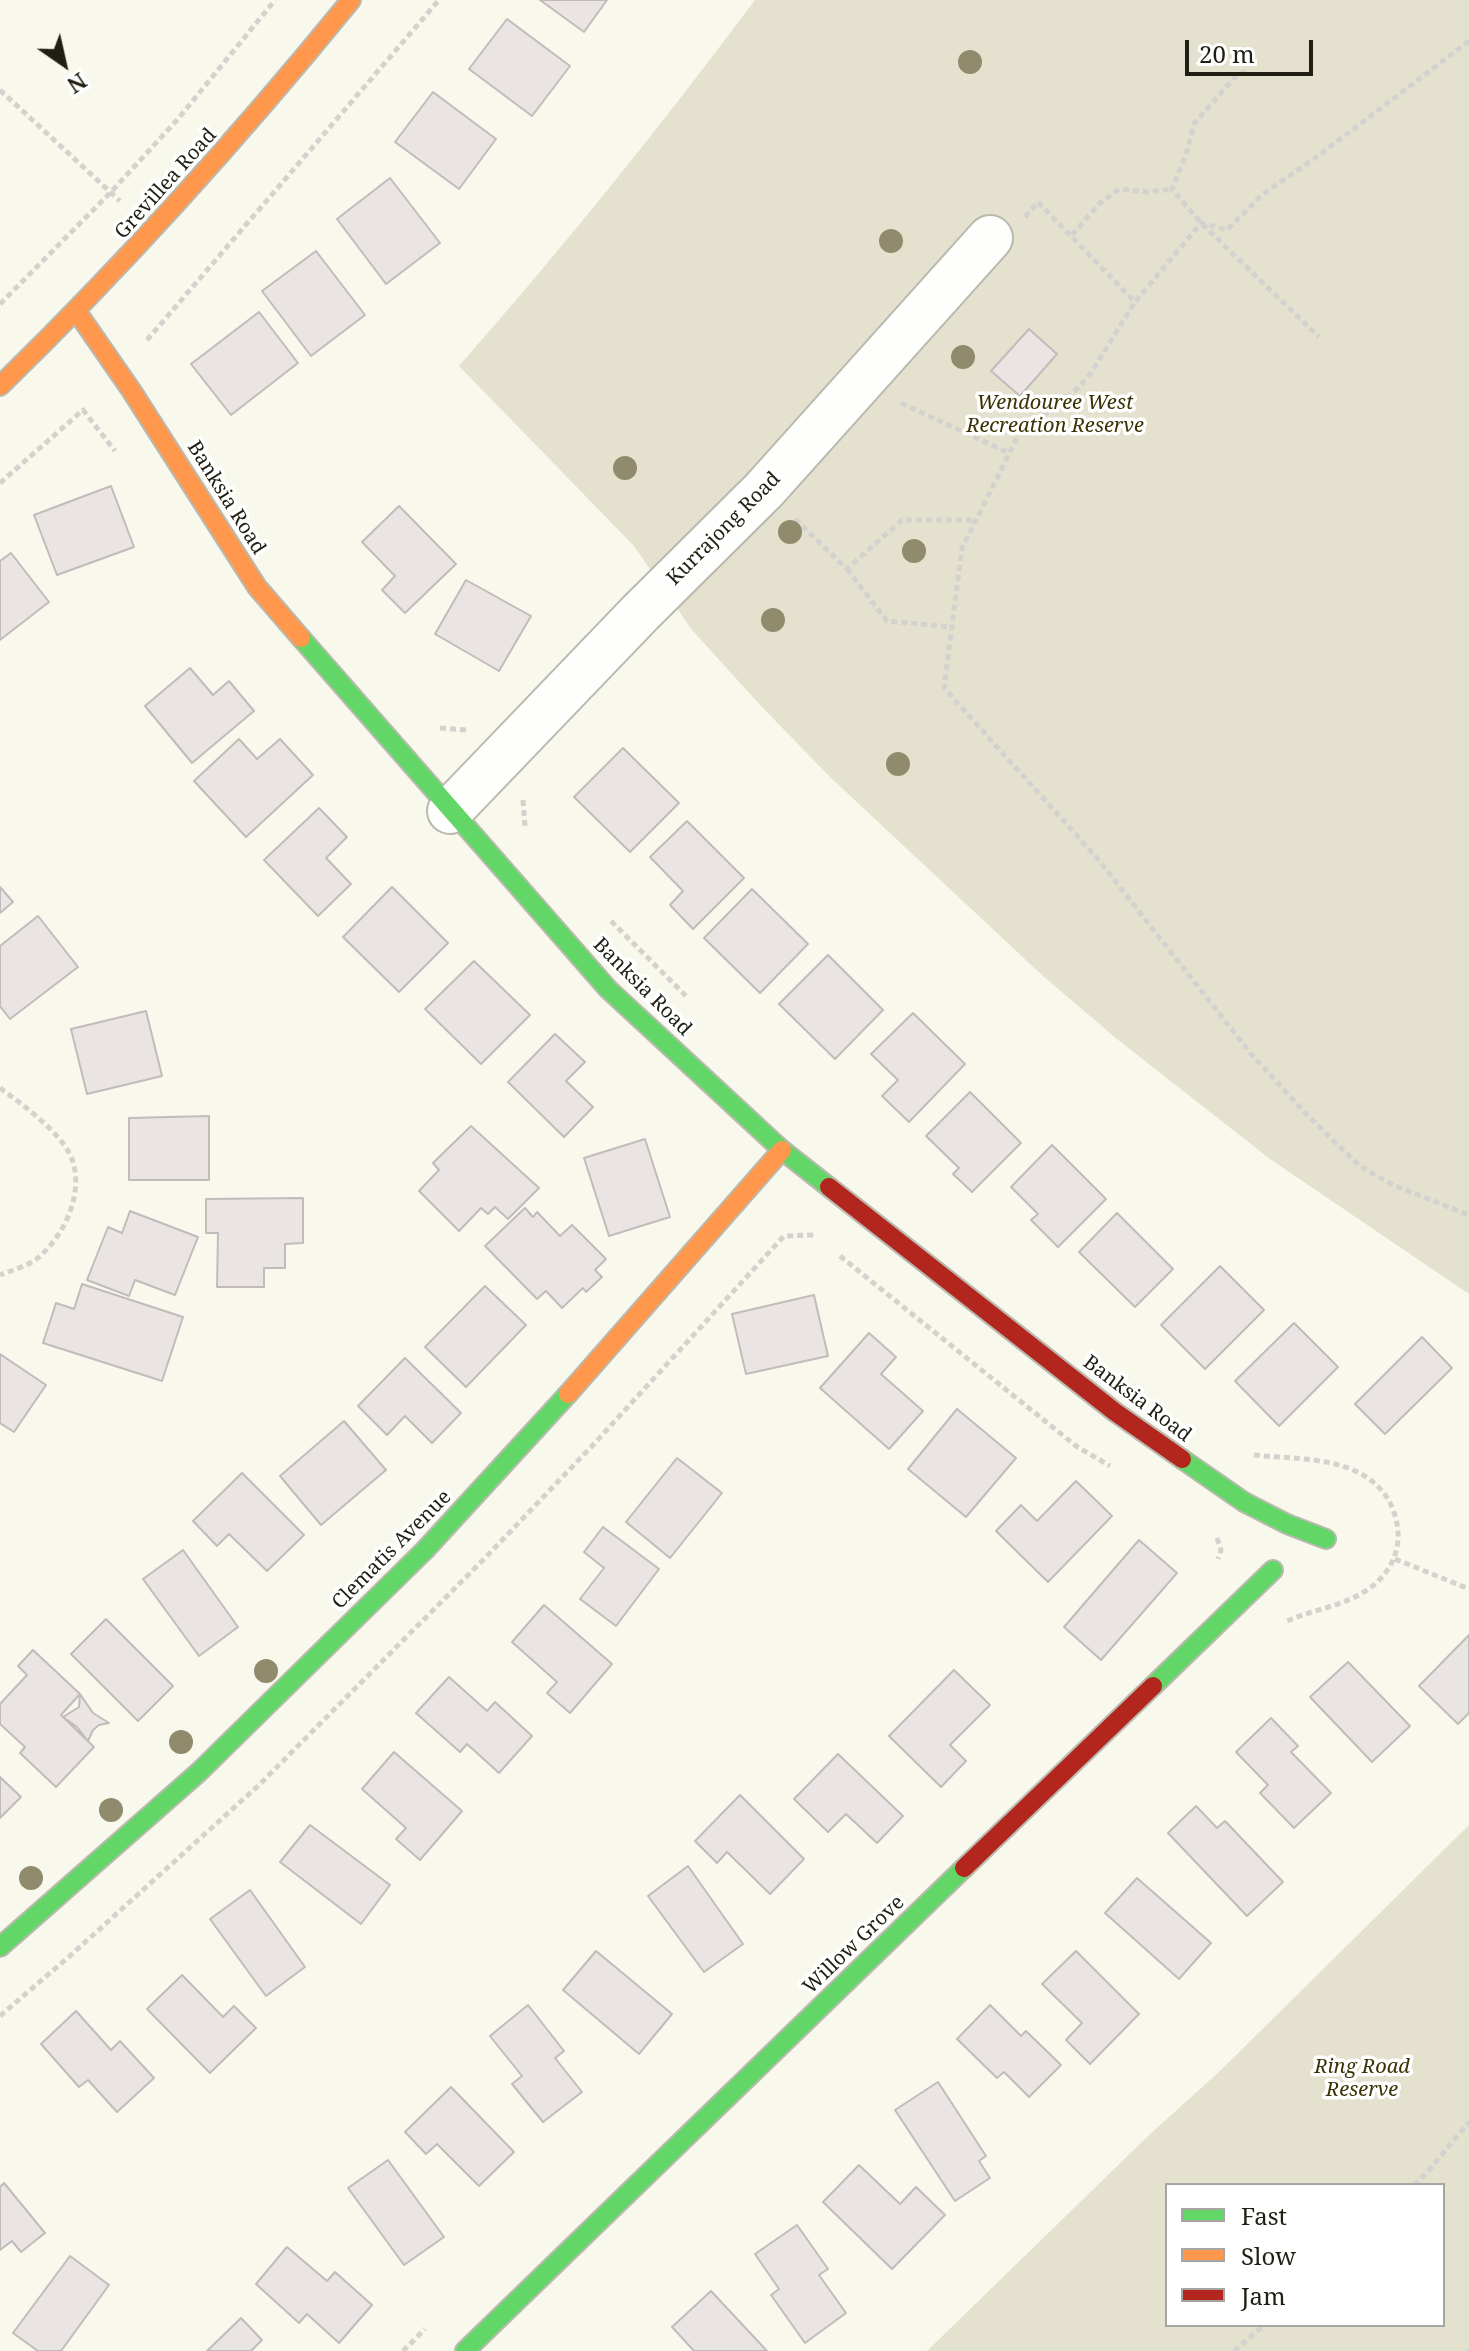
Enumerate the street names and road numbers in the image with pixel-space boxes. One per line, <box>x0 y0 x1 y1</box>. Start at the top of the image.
street label: Grevillea Road <box>110 124 222 244</box>
street label: Banksia Road <box>182 437 270 559</box>
street label: Kurrajong Road <box>662 467 786 591</box>
street label: Banksia Road <box>588 933 696 1041</box>
street label: Banksia Road <box>1078 1351 1196 1447</box>
street label: Clematis Avenue <box>327 1485 457 1615</box>
street label: Willow Grove <box>798 1891 910 1999</box>

